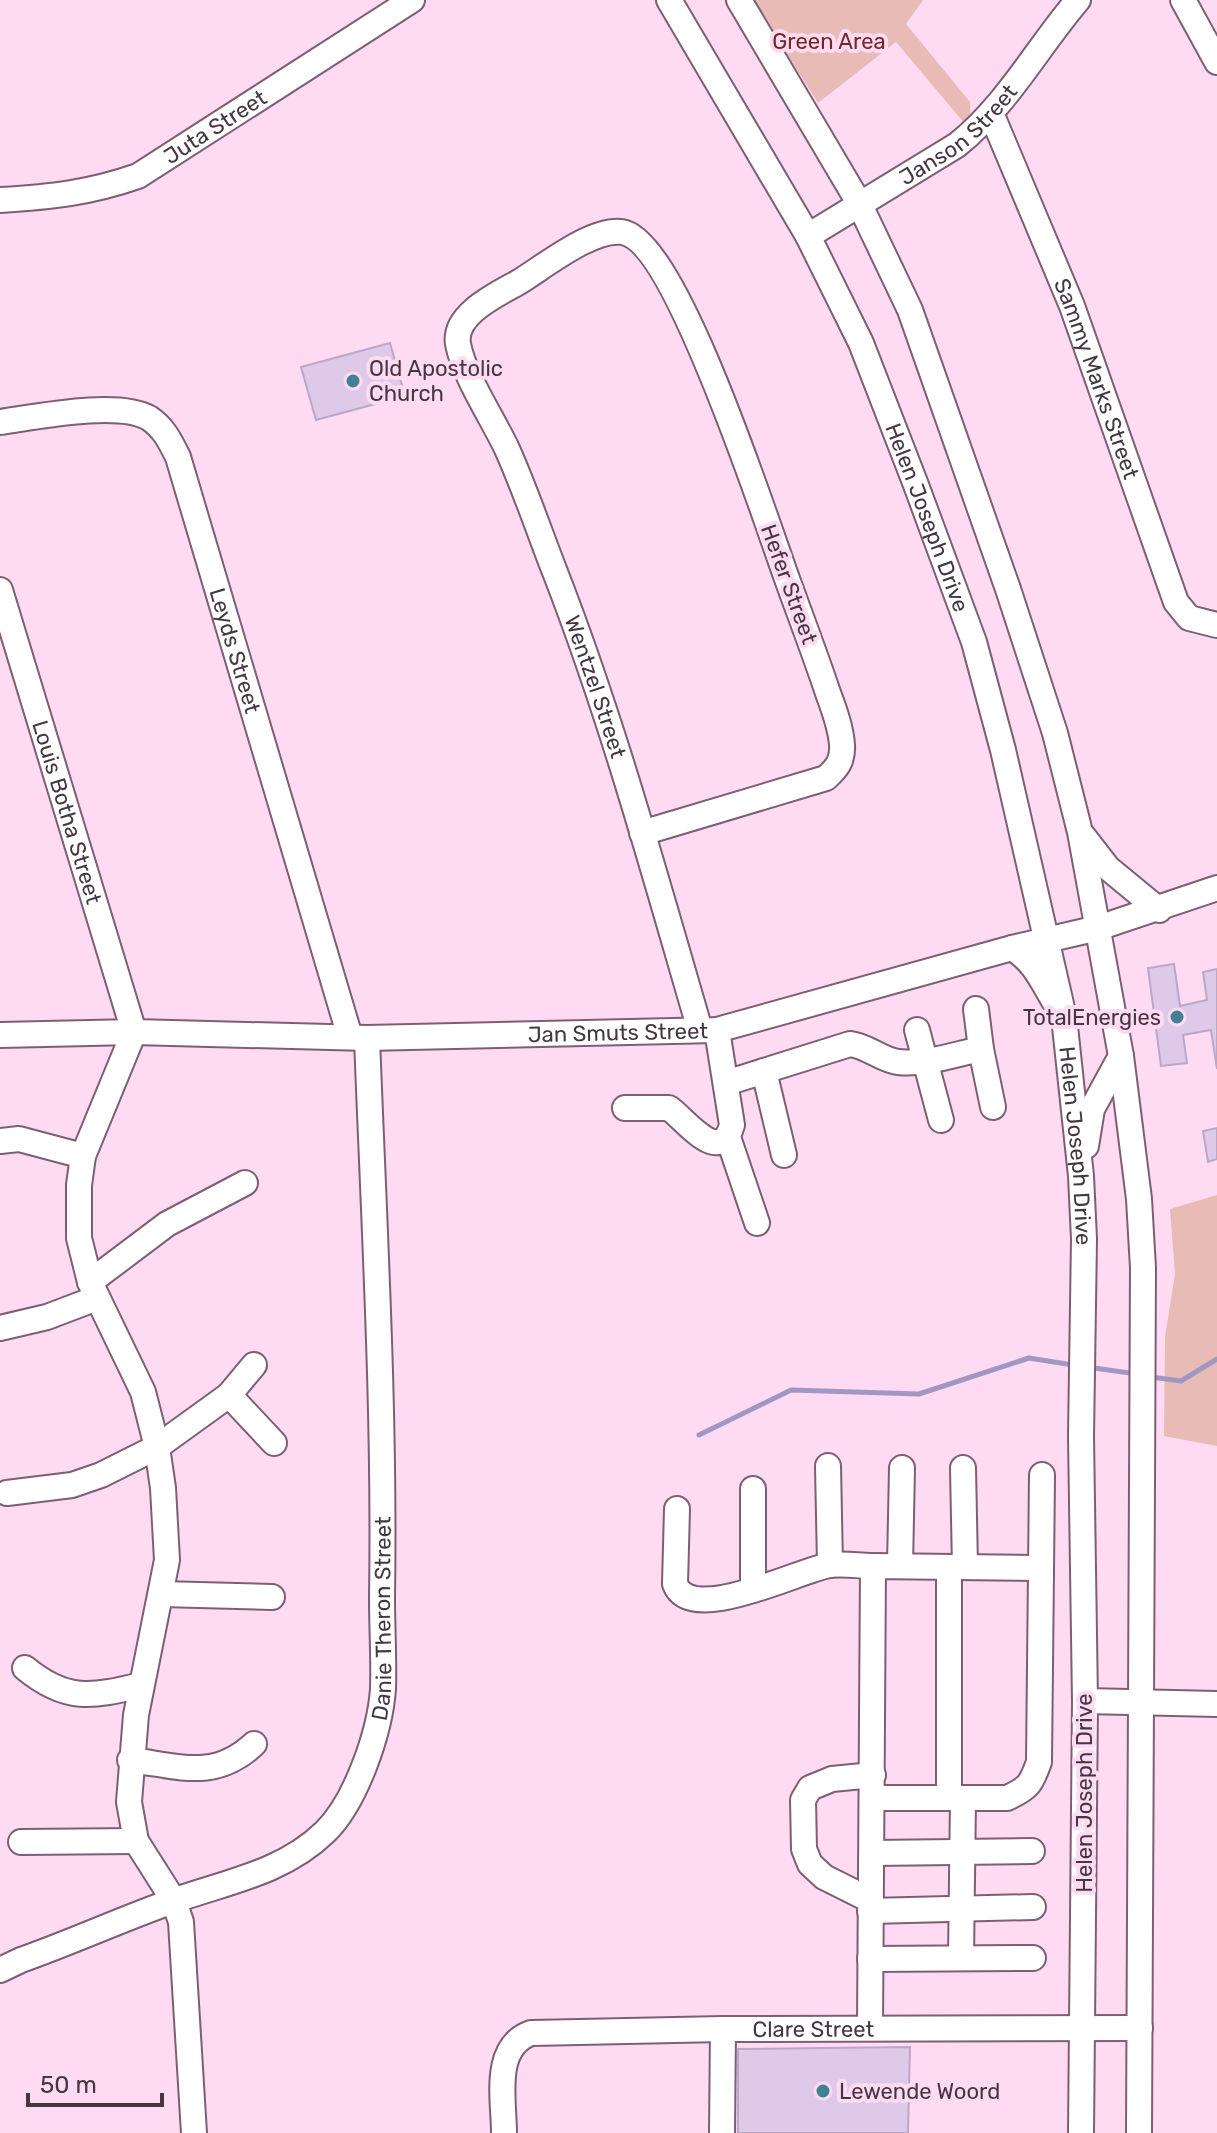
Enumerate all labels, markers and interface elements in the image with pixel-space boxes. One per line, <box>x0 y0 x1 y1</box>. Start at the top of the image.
park label: Green Area <box>772 28 886 55</box>
street label: Janson Street <box>894 78 1023 191</box>
street label: Juta Street <box>158 83 272 170</box>
street label: Sammy Marks Street <box>1048 274 1145 483</box>
place label: Old Apostolic Church <box>369 355 503 407</box>
marker: Old Apostolic Church <box>344 372 362 390</box>
street label: Helen Joseph Drive <box>880 419 975 616</box>
street label: Hefer Street <box>755 520 823 648</box>
street label: Leyds Street <box>204 585 267 717</box>
street label: Wentzel Street <box>559 611 632 762</box>
street label: Louis Botha Street <box>27 717 108 907</box>
place label: TotalEnergies <box>1023 1004 1161 1031</box>
marker: TotalEnergies <box>1168 1008 1186 1026</box>
street label: Jan Smuts Street <box>527 1017 709 1048</box>
street label: Helen Joseph Drive <box>1054 1045 1098 1246</box>
street label: Danie Theron Street <box>365 1516 397 1723</box>
street label: Helen Joseph Drive <box>1071 1693 1098 1893</box>
street label: Clare Street <box>752 2015 875 2042</box>
scale bar <box>28 2057 162 2107</box>
text: 50 m <box>40 2071 97 2099</box>
place label: Lewende Woord <box>839 2078 1000 2105</box>
marker: Lewende Woord <box>814 2082 832 2100</box>

